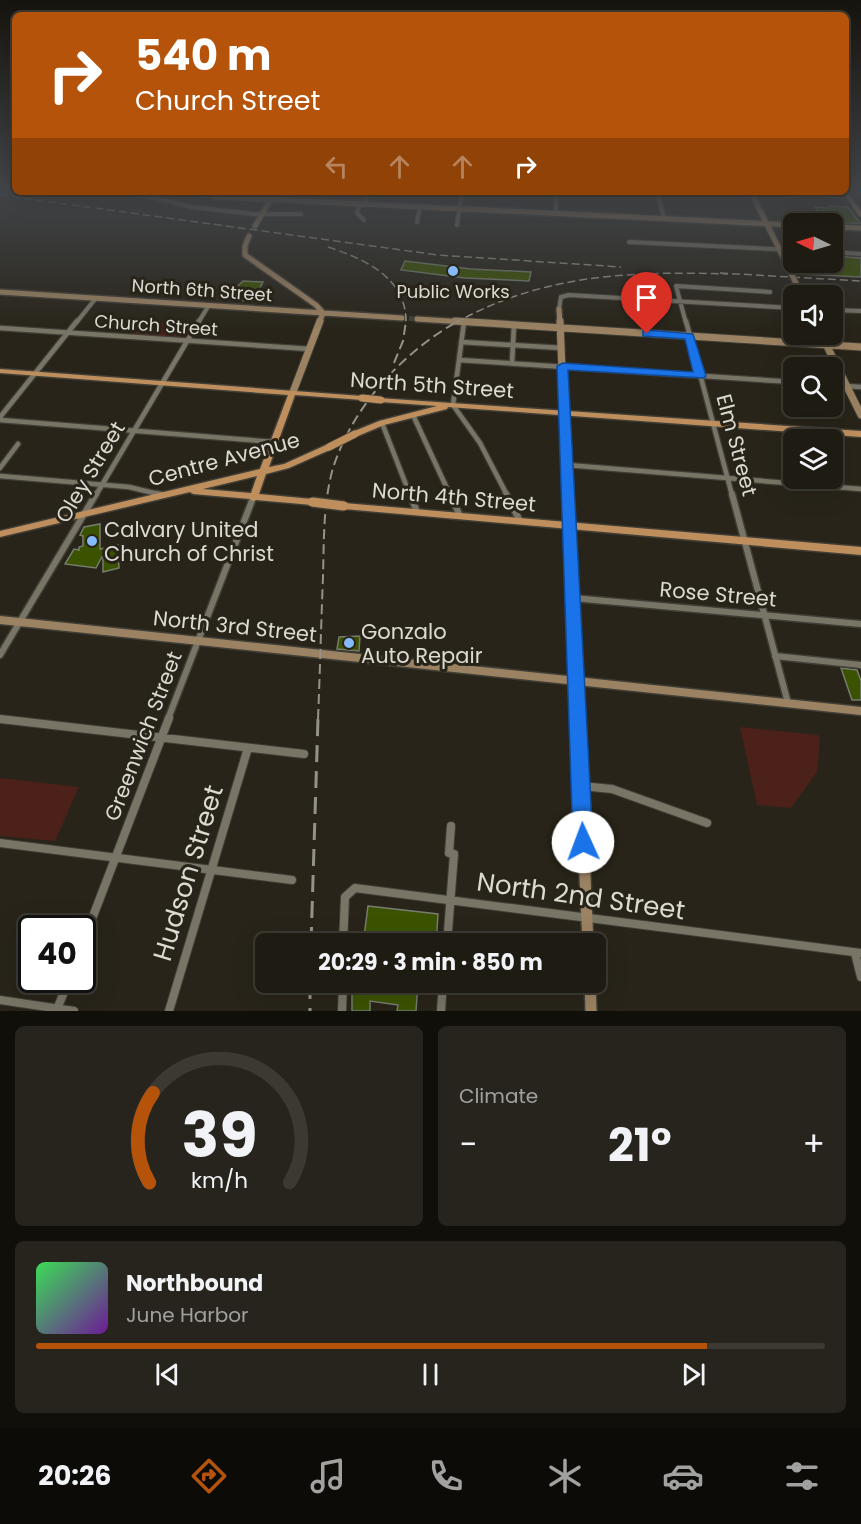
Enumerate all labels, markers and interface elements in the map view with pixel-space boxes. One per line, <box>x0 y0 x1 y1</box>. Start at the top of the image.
text: 540 m <box>135 26 272 85</box>
icon: right <box>36 36 114 114</box>
text: Church Street <box>135 82 320 119</box>
icon: left <box>320 150 353 183</box>
icon: ahead <box>383 150 416 183</box>
icon: ahead <box>446 150 479 183</box>
icon: right <box>509 150 542 183</box>
north arrow <box>783 213 843 273</box>
map controls <box>783 213 843 489</box>
marker: Public Works <box>446 264 460 278</box>
pin <box>621 272 672 334</box>
street label: North 6th Street <box>131 273 273 307</box>
place label: Public Works <box>396 279 510 304</box>
icon: arrive <box>630 281 663 314</box>
button: sound <box>783 285 843 345</box>
street label: Church Street <box>93 308 219 342</box>
button: search <box>783 357 843 417</box>
street label: North 5th Street <box>349 365 515 405</box>
street label: Elm Street <box>709 391 765 499</box>
street label: Oley Street <box>48 416 132 528</box>
street label: Centre Avenue <box>145 425 303 493</box>
button: layers <box>783 429 843 489</box>
street label: North 4th Street <box>371 475 537 519</box>
place label: Calvary United Church of Christ <box>104 515 274 568</box>
marker: Calvary United Church of Christ <box>85 534 99 548</box>
street label: Rose Street <box>658 574 778 614</box>
street label: North 3rd Street <box>152 603 318 649</box>
place label: Gonzalo Auto Repair <box>361 617 483 670</box>
marker: Gonzalo Auto Repair <box>342 636 356 650</box>
street label: Greenwich Street <box>97 647 189 825</box>
street label: Hudson Street <box>144 781 232 965</box>
position arrow <box>551 810 615 874</box>
street label: North 2nd Street <box>475 864 687 928</box>
speed limit sign: 40 <box>18 915 96 993</box>
text: 20:29 · 3 min · 850 m <box>318 947 543 978</box>
text: Climate <box>459 1082 538 1110</box>
text: 39 <box>181 1091 257 1179</box>
text: 21° <box>608 1114 672 1177</box>
text: − <box>459 1121 477 1168</box>
text: + <box>802 1121 825 1168</box>
text: km/h <box>190 1165 248 1196</box>
text: Northbound <box>126 1268 263 1299</box>
text: June Harbor <box>126 1301 249 1329</box>
icon: previous <box>151 1358 184 1391</box>
icon: pause <box>414 1358 447 1391</box>
icon: next <box>677 1358 710 1391</box>
icon: directions <box>188 1455 230 1497</box>
icon: music <box>307 1455 349 1497</box>
icon: phone <box>425 1455 467 1497</box>
icon: climate <box>544 1455 586 1497</box>
icon: car <box>662 1455 704 1497</box>
icon: filters <box>781 1455 823 1497</box>
text: 20:26 <box>38 1457 112 1494</box>

